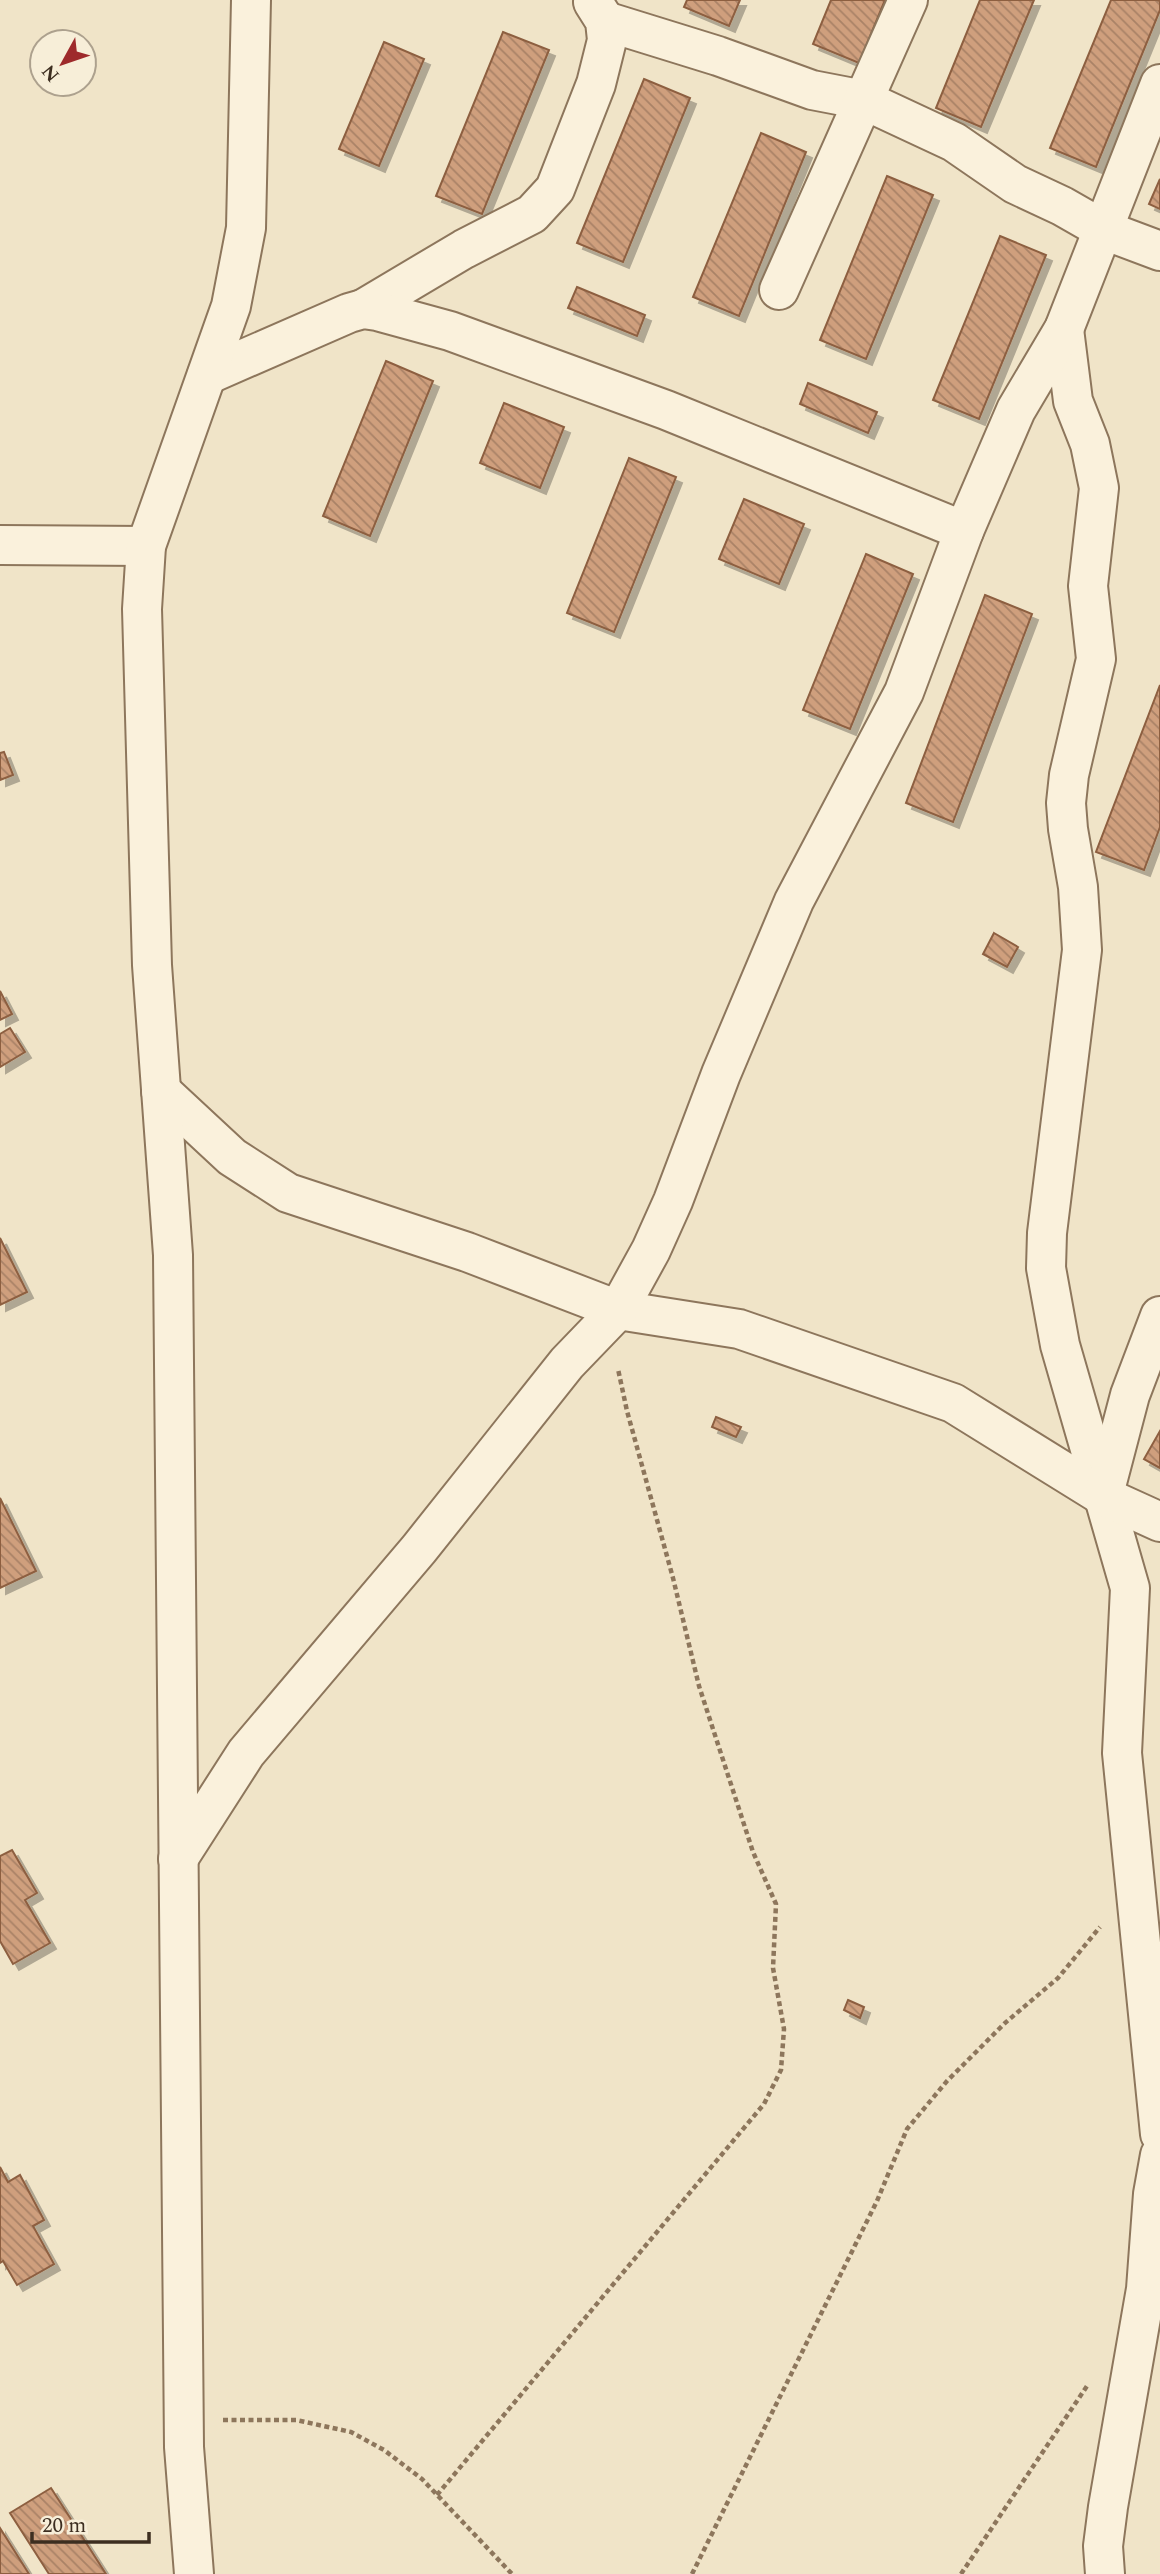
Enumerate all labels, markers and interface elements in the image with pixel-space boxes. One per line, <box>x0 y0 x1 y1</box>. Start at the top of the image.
north arrow <box>28 28 98 98</box>
text: N <box>35 58 67 88</box>
scale bar <box>32 2500 149 2544</box>
text: 20 m <box>42 2510 86 2542</box>

